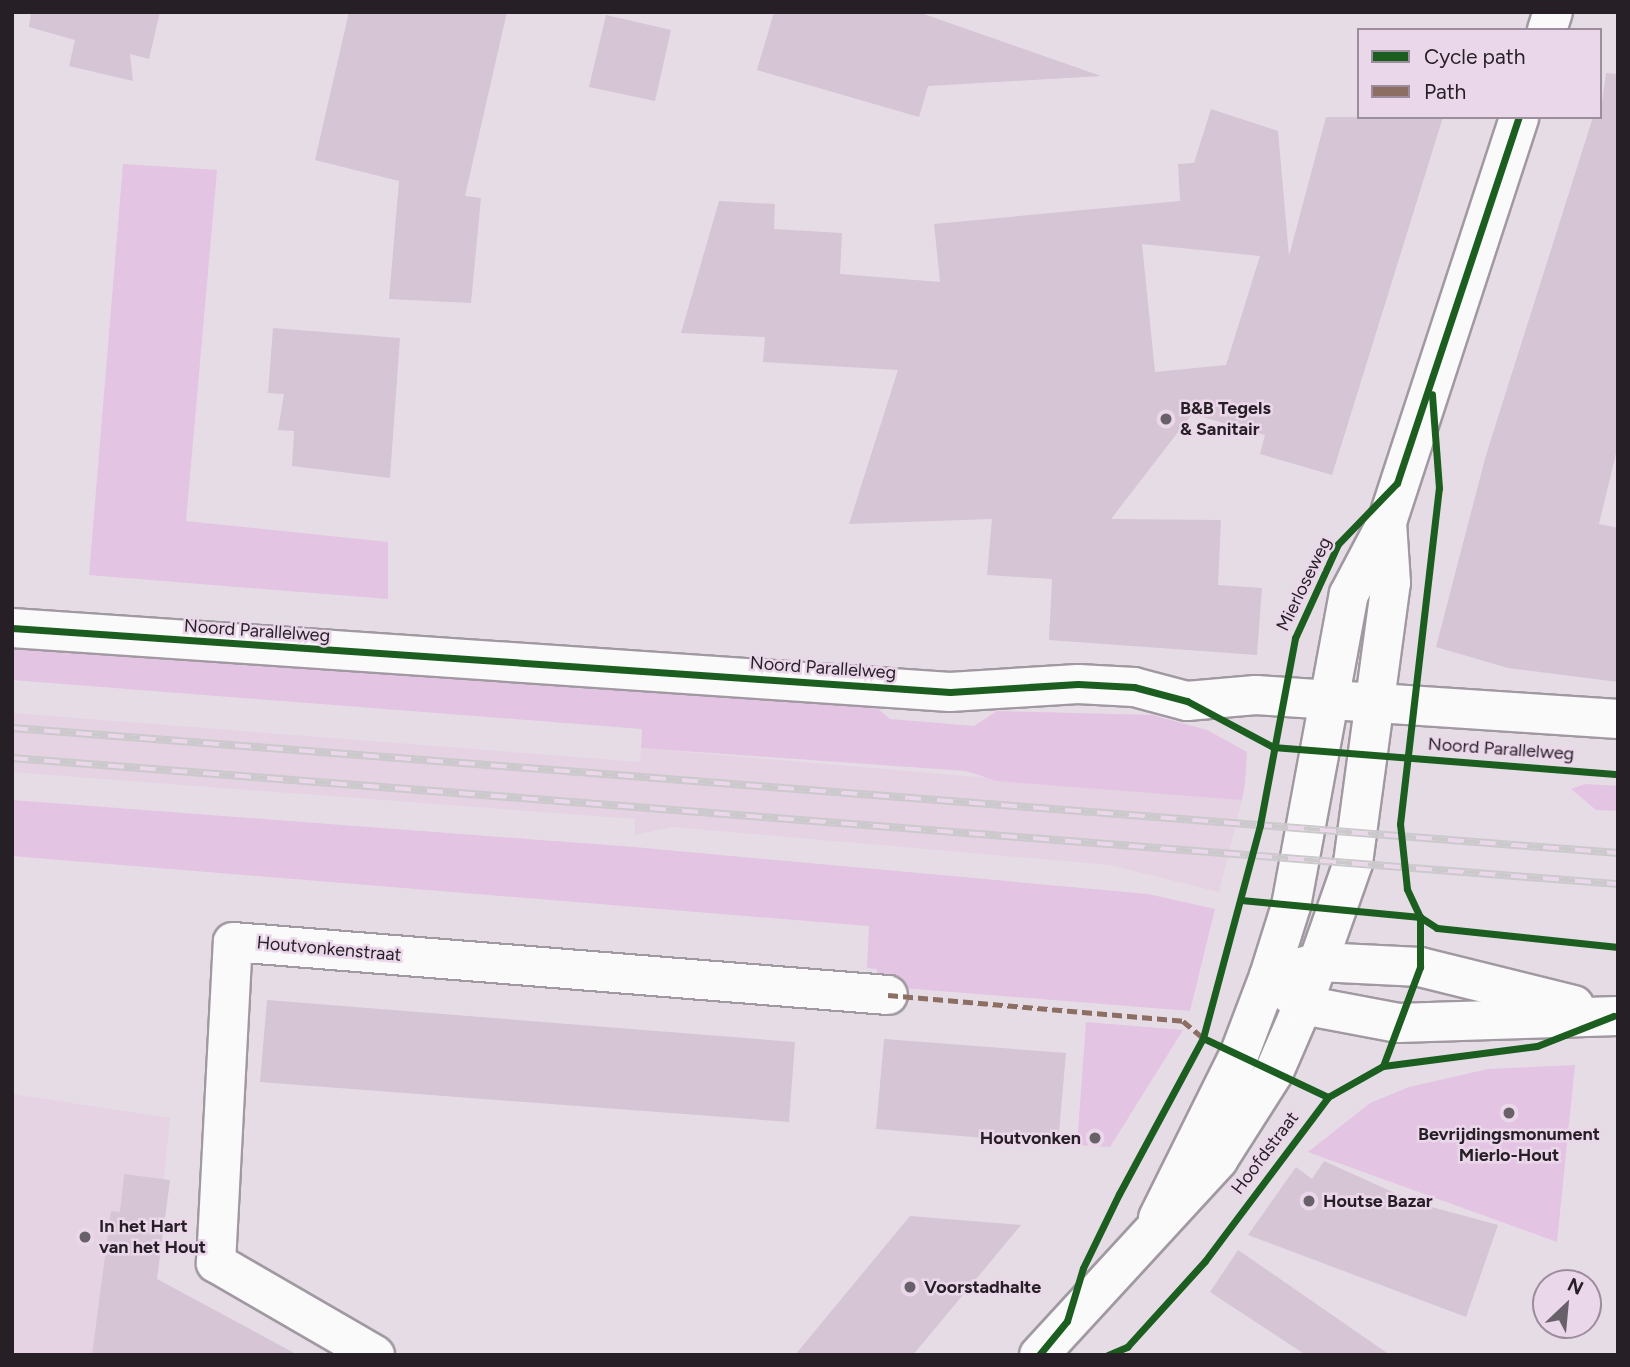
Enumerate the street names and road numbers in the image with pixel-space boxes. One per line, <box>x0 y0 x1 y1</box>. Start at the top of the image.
street label: Mierloseweg <box>1272 533 1336 635</box>
street label: Noord Parallelweg <box>183 615 331 647</box>
street label: Noord Parallelweg <box>749 652 897 684</box>
street label: Noord Parallelweg <box>1427 733 1575 765</box>
street label: Houtvonkenstraat <box>256 932 402 966</box>
street label: Hoofdstraat <box>1227 1107 1303 1199</box>

